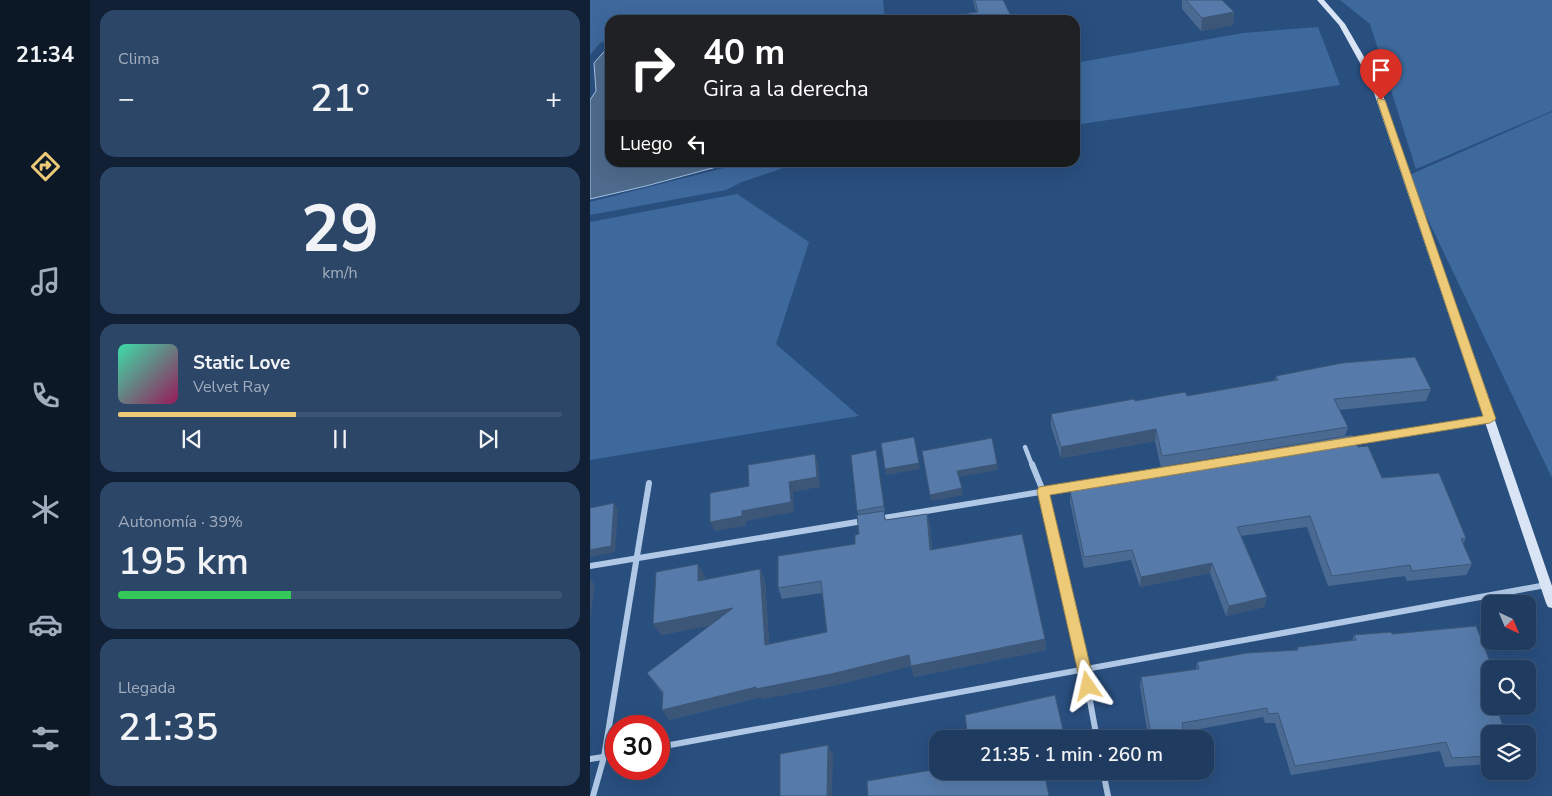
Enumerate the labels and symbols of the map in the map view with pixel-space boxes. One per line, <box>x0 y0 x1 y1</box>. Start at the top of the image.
pin <box>1360 49 1402 100</box>
north arrow <box>1481 595 1536 650</box>
position arrow <box>1061 659 1113 711</box>
speed limit sign: 30 <box>605 715 670 780</box>

